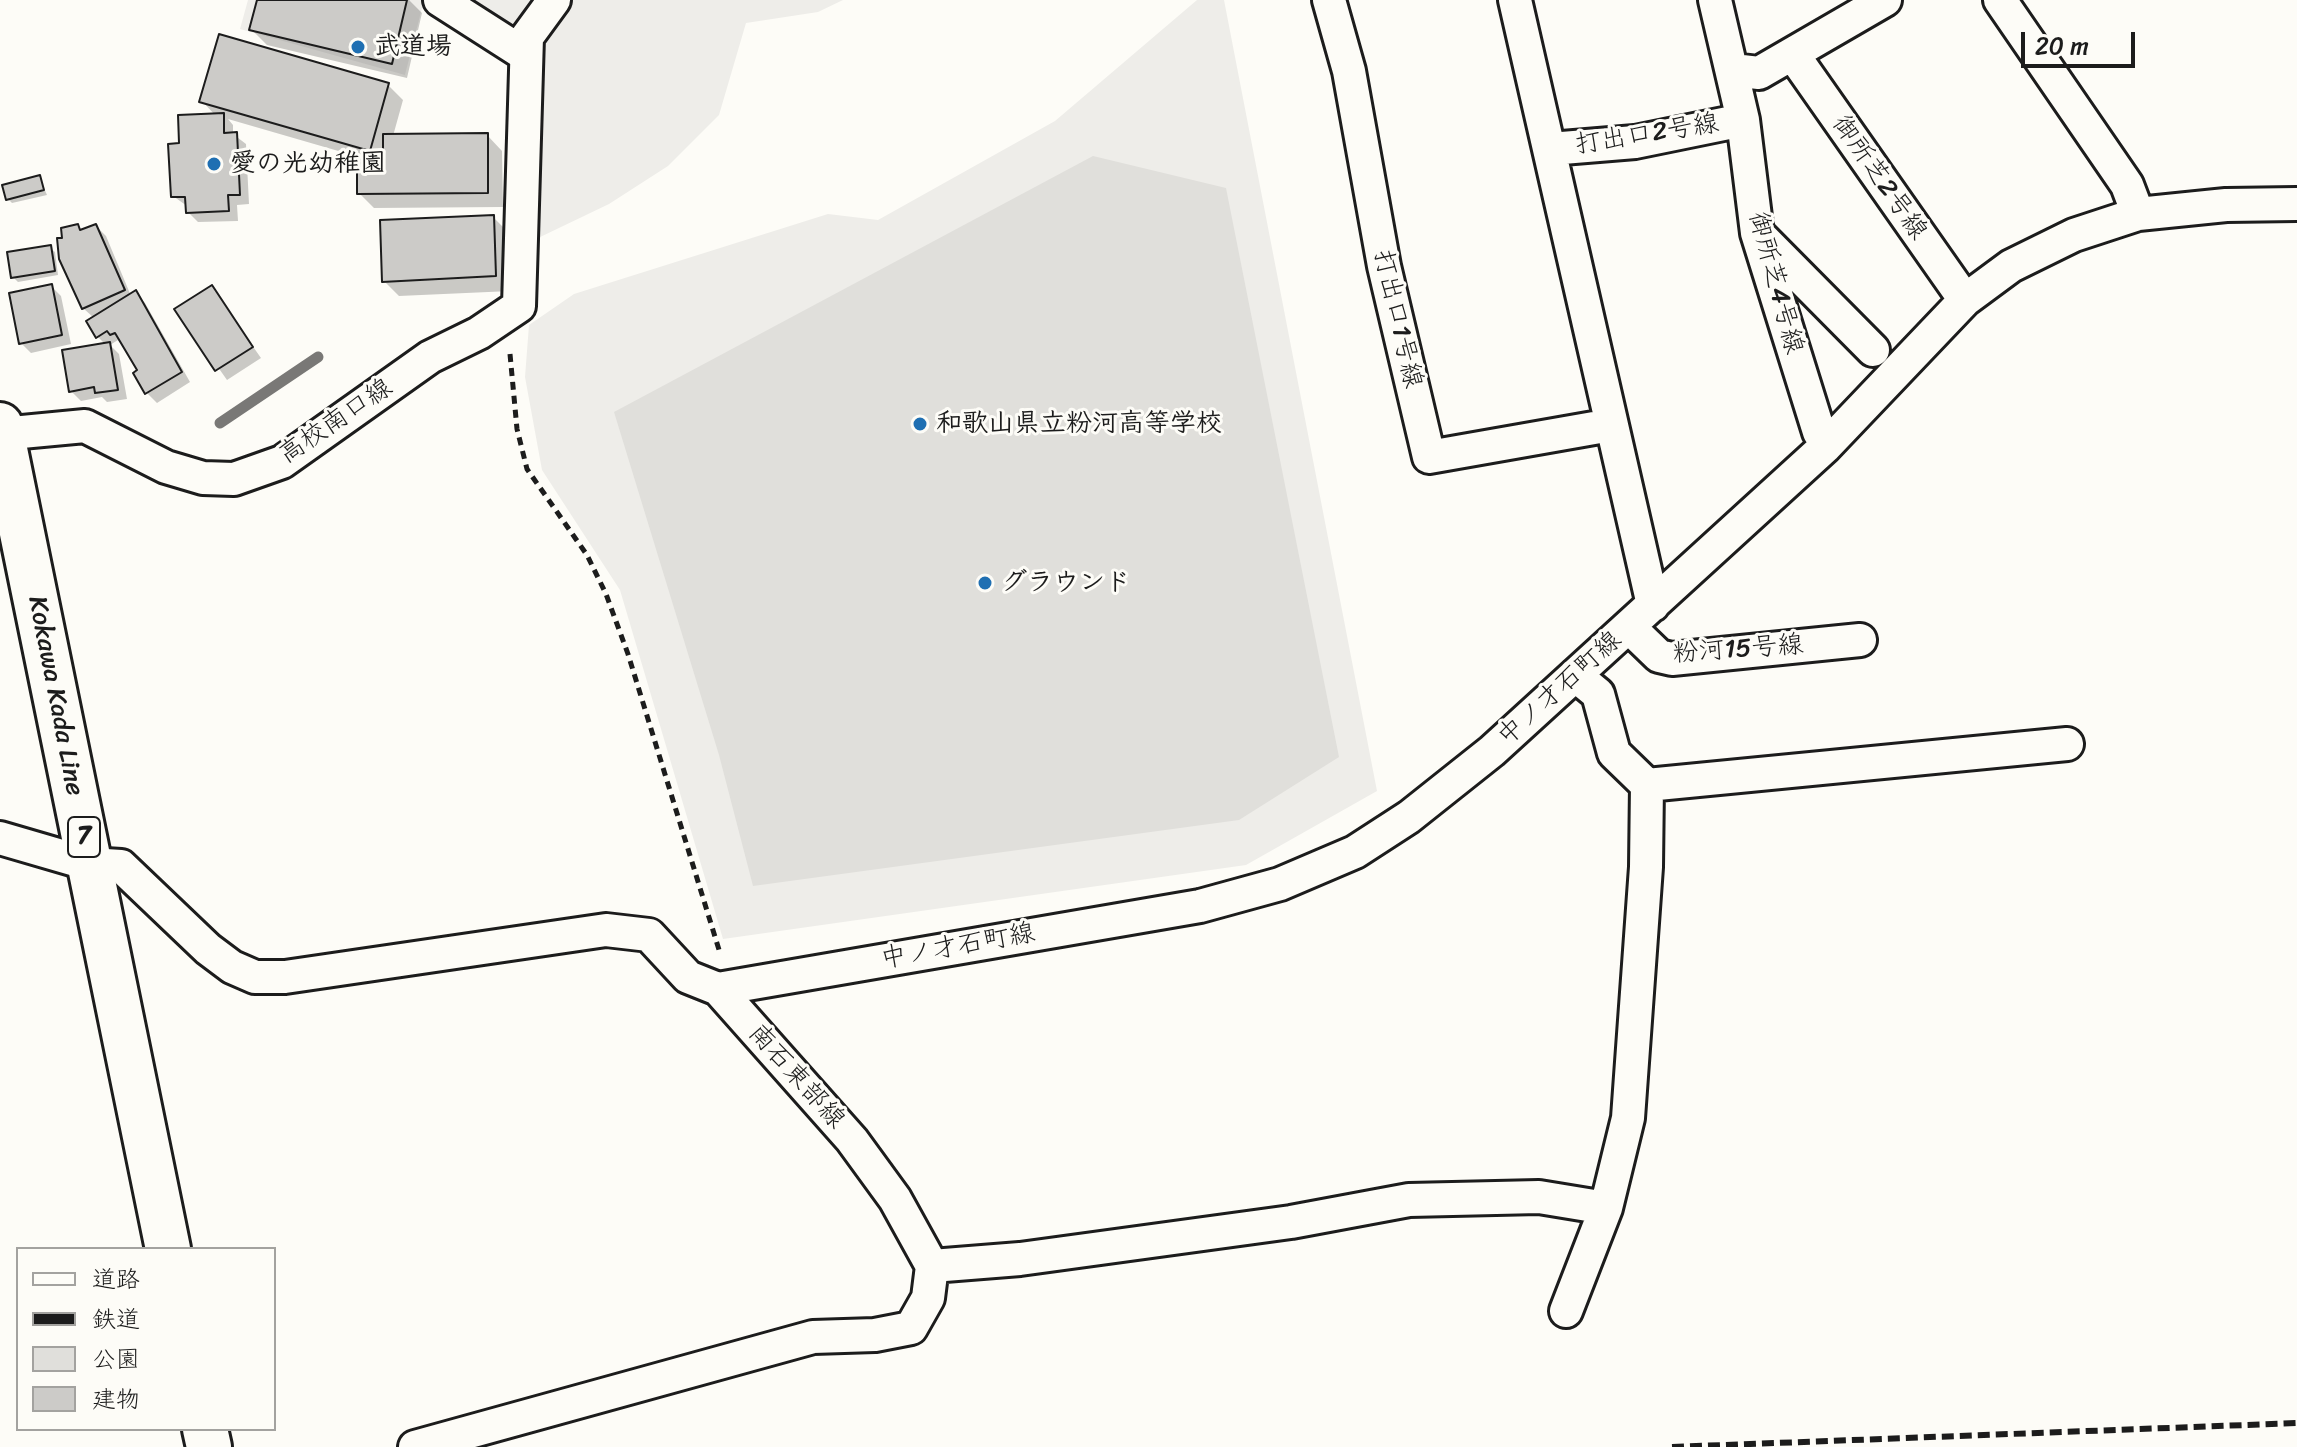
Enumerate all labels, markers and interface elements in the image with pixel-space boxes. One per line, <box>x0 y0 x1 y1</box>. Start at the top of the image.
scale bar <box>2025 16 2139 66</box>
text: 20 m <box>2035 25 2089 67</box>
place label: 武道場 <box>374 31 452 63</box>
marker: 武道場 <box>349 38 367 56</box>
street label: 打出口2号線 <box>1573 108 1721 162</box>
street label: 御所芝2号線 <box>1825 110 1933 246</box>
place label: 愛の光幼稚園 <box>230 148 386 180</box>
marker: 愛の光幼稚園 <box>205 155 223 173</box>
street label: 御所芝4号線 <box>1741 208 1809 358</box>
street label: 打出口1号線 <box>1366 247 1428 391</box>
street label: 高校南口線 <box>273 373 399 471</box>
place label: 和歌山県立粉河高等学校 <box>936 408 1222 440</box>
marker: 和歌山県立粉河高等学校 <box>911 415 929 433</box>
place label: グラウンド <box>1001 567 1131 599</box>
marker: グラウンド <box>976 574 994 592</box>
street label: Kokawa Kada Line <box>20 594 90 798</box>
street label: 中ノ才石町線 <box>1492 625 1628 753</box>
street label: 粉河15号線 <box>1672 630 1804 670</box>
road number: 7 <box>68 817 100 857</box>
street label: 中ノ才石町線 <box>878 918 1038 976</box>
street label: 南石東部線 <box>741 1018 851 1136</box>
legend <box>16 1247 276 1431</box>
text: 道路 <box>92 1258 140 1300</box>
text: 鉄道 <box>92 1298 140 1340</box>
text: 公園 <box>92 1338 140 1380</box>
text: 建物 <box>92 1378 140 1420</box>

